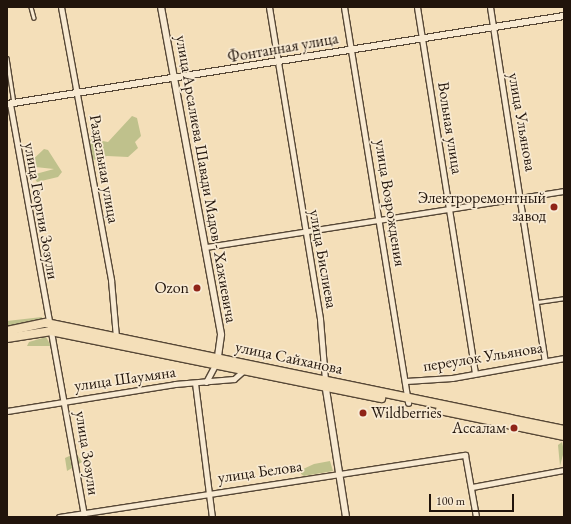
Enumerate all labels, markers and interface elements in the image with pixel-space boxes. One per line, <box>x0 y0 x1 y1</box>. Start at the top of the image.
street label: Фонтанная улица <box>226 29 340 67</box>
street label: улица Арсалиева Шавади Мадов - Хажиевича <box>171 34 241 324</box>
street label: улица Ульянова <box>504 71 540 173</box>
street label: Вольная улица <box>433 80 467 176</box>
street label: Раздельная улица <box>85 113 123 225</box>
street label: улица Возрождения <box>370 138 410 268</box>
street label: улица Георгия Зозули <box>20 141 62 281</box>
place label: Электроремонтный завод <box>418 188 546 226</box>
marker: Электроремонтный завод <box>549 202 559 212</box>
street label: улица Бислиева <box>305 208 341 310</box>
place label: Ozon <box>154 278 189 298</box>
marker: Ozon <box>192 283 202 293</box>
street label: улица Сайханова <box>234 337 344 379</box>
street label: переулок Ульянова <box>422 338 544 376</box>
street label: улица Шаумяна <box>73 362 177 396</box>
place label: Wildberries <box>371 403 442 423</box>
marker: Wildberries <box>358 408 368 418</box>
street label: улица Зозули <box>71 410 103 496</box>
place label: Ассалам <box>452 418 506 438</box>
marker: Ассалам <box>509 423 519 433</box>
street label: улица Белова <box>217 457 303 487</box>
scale bar <box>431 486 516 512</box>
text: 100 m <box>436 493 465 509</box>

